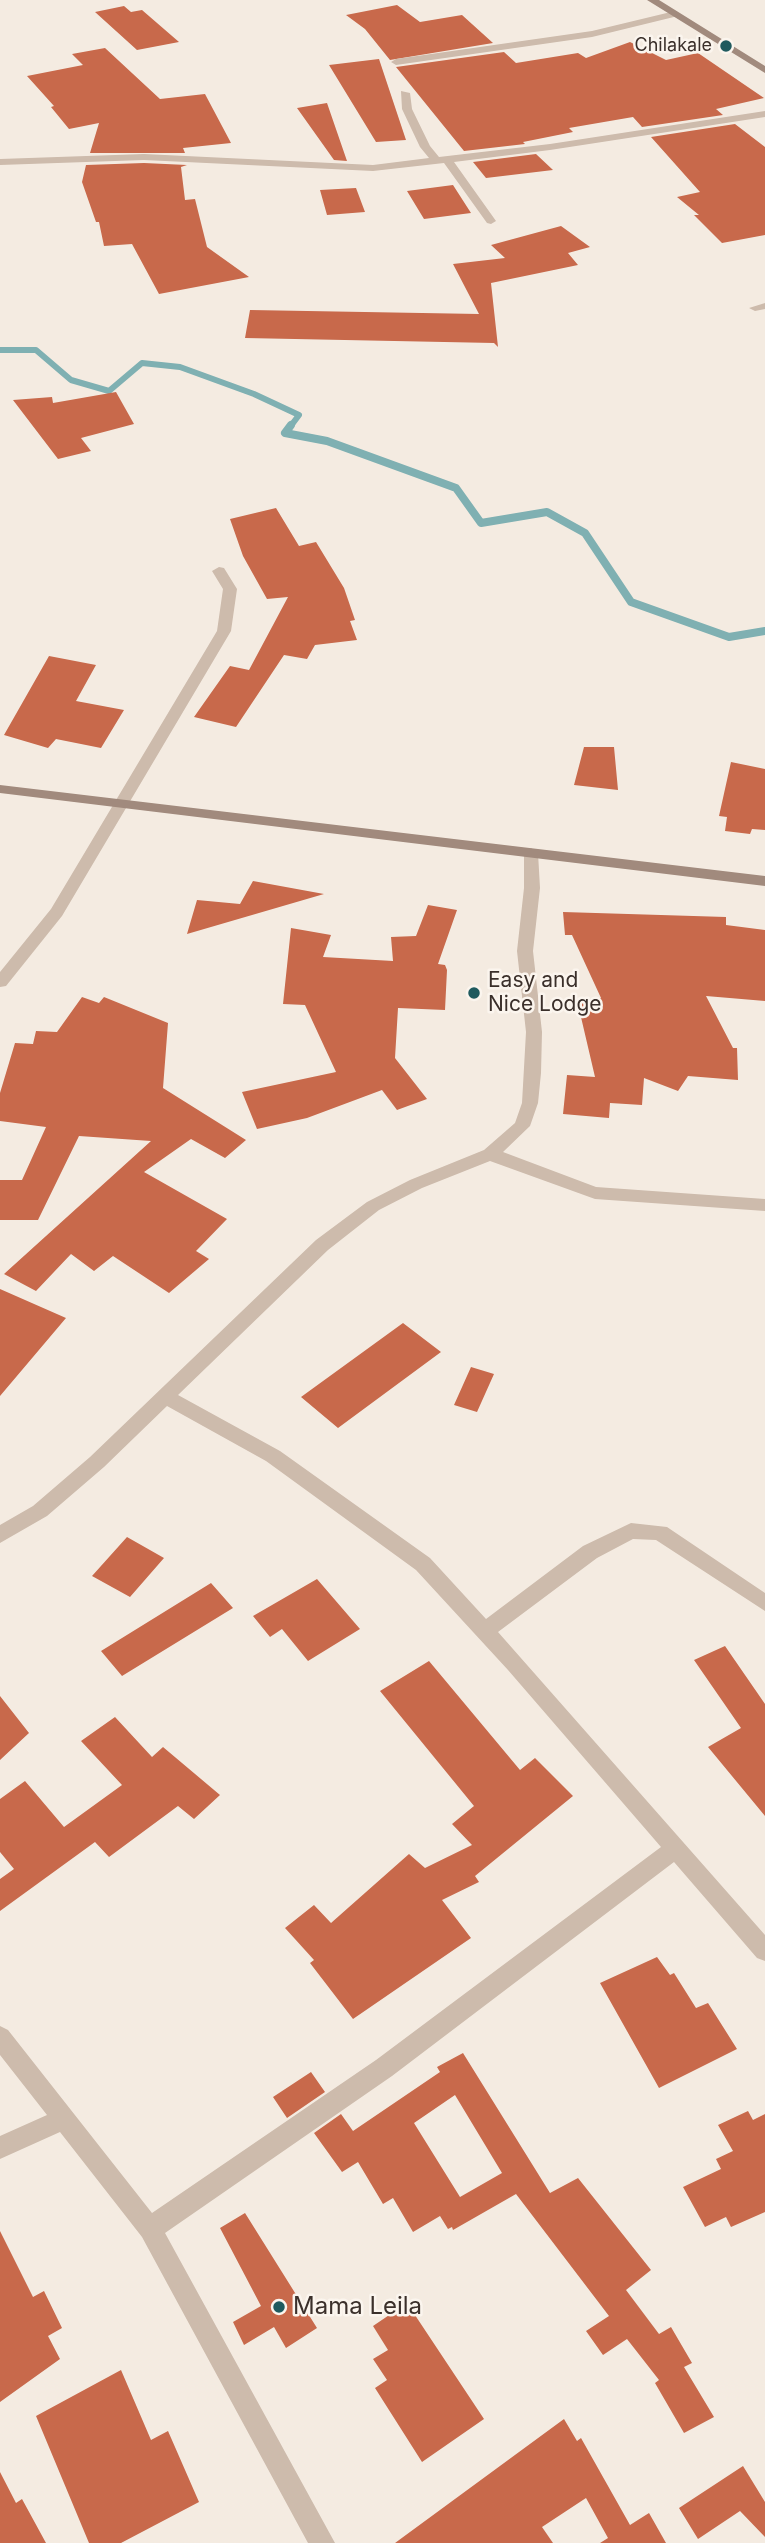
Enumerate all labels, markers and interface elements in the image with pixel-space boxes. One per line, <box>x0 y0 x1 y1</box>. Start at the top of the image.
place label: Chilakale <box>635 35 712 57</box>
marker: Chilakale <box>718 38 734 54</box>
place label: Easy and Nice Lodge <box>488 968 602 1018</box>
marker: Easy and Nice Lodge <box>466 985 482 1001</box>
place label: Mama Leila <box>293 2293 422 2321</box>
marker: Mama Leila <box>271 2299 287 2315</box>

